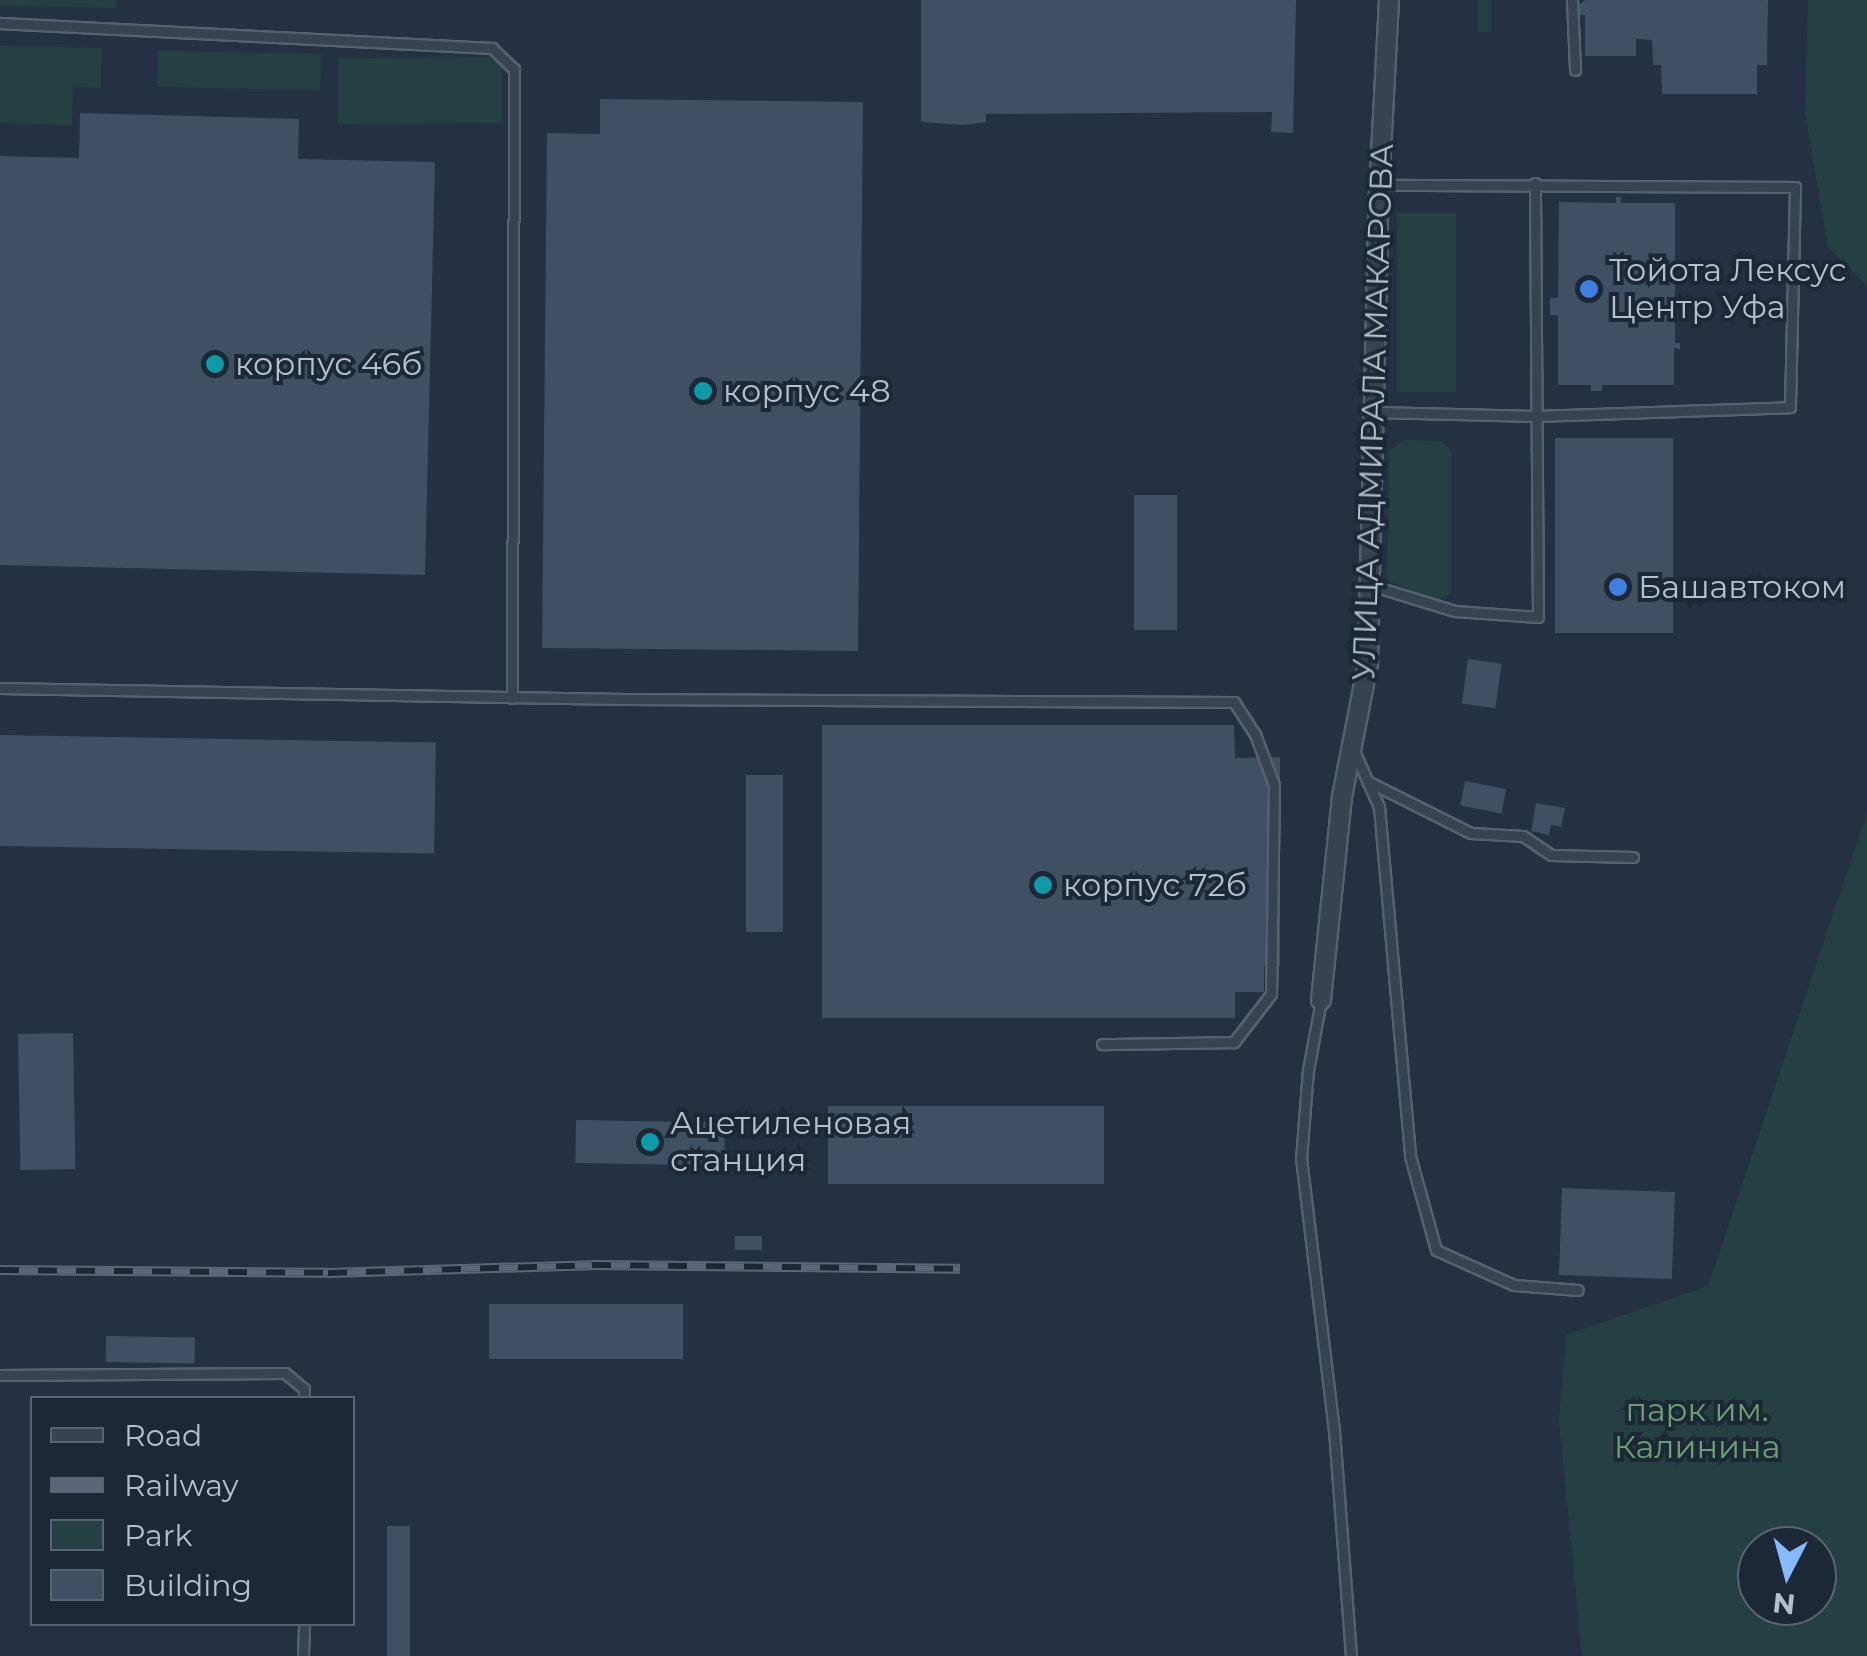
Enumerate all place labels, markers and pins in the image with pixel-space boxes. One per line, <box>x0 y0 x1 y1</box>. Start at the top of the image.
place label: Тойота Лексус Центр Уфа <box>1609 252 1846 327</box>
marker: Тойота Лексус Центр Уфа <box>1578 278 1600 300</box>
place label: корпус 46б <box>235 345 422 383</box>
marker: корпус 46б <box>204 353 226 375</box>
place label: корпус 48 <box>723 372 891 410</box>
marker: корпус 48 <box>692 380 714 402</box>
place label: Башавтоком <box>1638 568 1846 606</box>
marker: Башавтоком <box>1607 576 1629 598</box>
place label: корпус 72б <box>1063 866 1247 904</box>
marker: корпус 72б <box>1032 874 1054 896</box>
place label: Ацетиленовая станция <box>670 1105 911 1180</box>
marker: Ацетиленовая станция <box>639 1131 661 1153</box>

